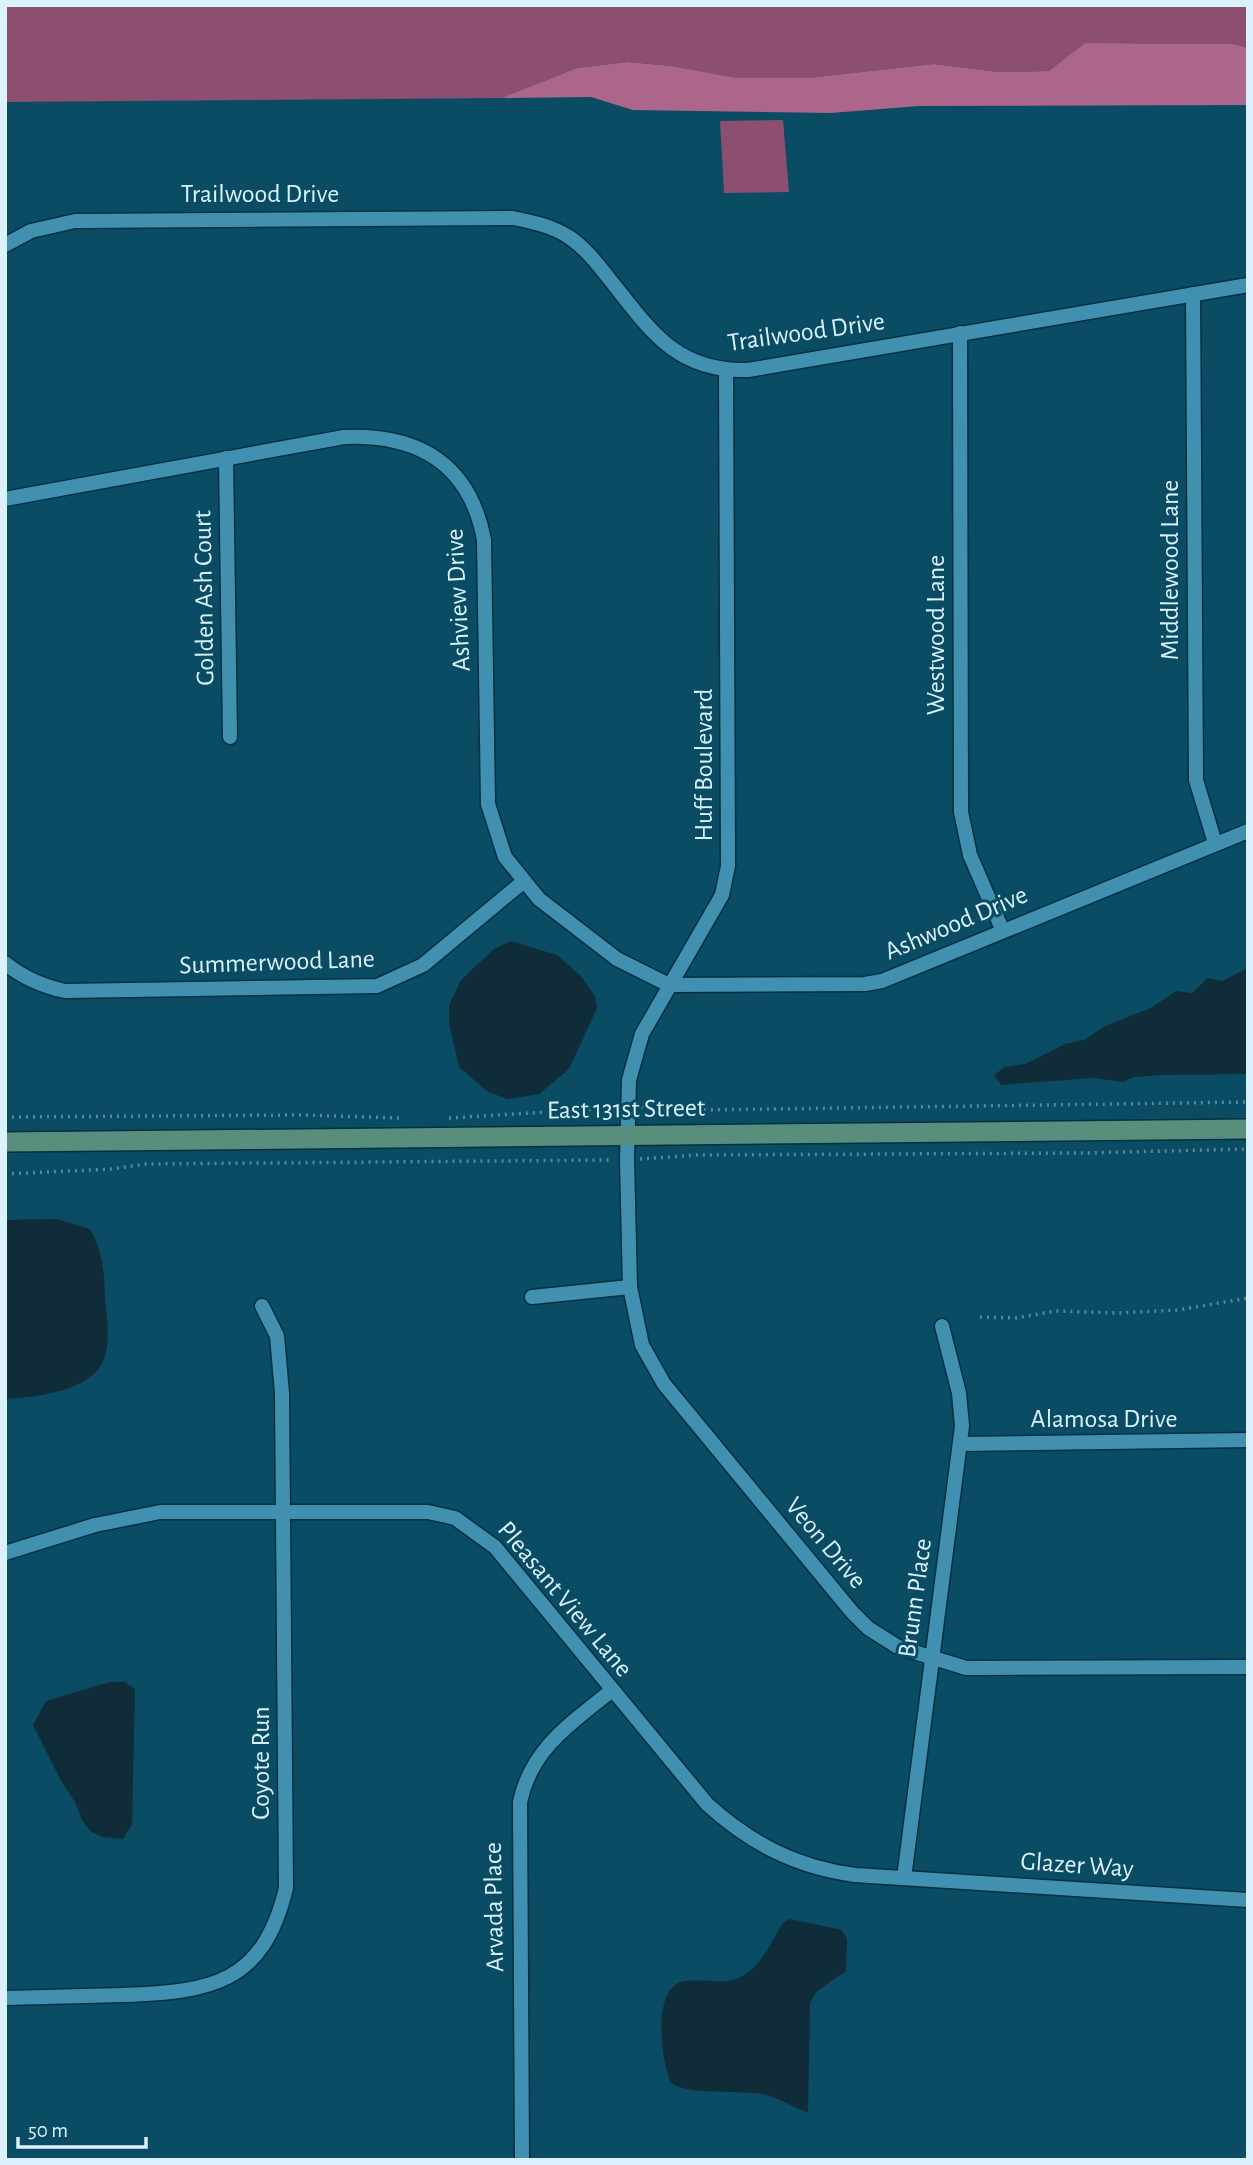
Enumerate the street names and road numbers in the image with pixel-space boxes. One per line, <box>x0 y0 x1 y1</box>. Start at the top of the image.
street label: Trailwood Drive <box>181 181 339 207</box>
street label: Trailwood Drive <box>726 308 886 356</box>
street label: Middlewood Lane <box>1157 480 1183 660</box>
street label: Golden Ash Court <box>189 510 219 686</box>
street label: Ashview Drive <box>441 528 475 672</box>
street label: Westwood Lane <box>923 555 949 715</box>
street label: Huff Boulevard <box>691 689 717 841</box>
street label: Ashwood Drive <box>881 881 1031 965</box>
street label: Summerwood Lane <box>179 946 375 978</box>
street label: East 131st Street <box>547 1095 705 1123</box>
street label: Alamosa Drive <box>1031 1406 1177 1432</box>
street label: Veon Drive <box>781 1493 871 1593</box>
street label: Pleasant View Lane <box>493 1516 637 1682</box>
street label: Brunn Place <box>894 1537 936 1659</box>
street label: Coyote Run <box>248 1706 274 1820</box>
street label: Arvada Place <box>480 1842 508 1972</box>
street label: Glazer Way <box>1020 1848 1134 1882</box>

